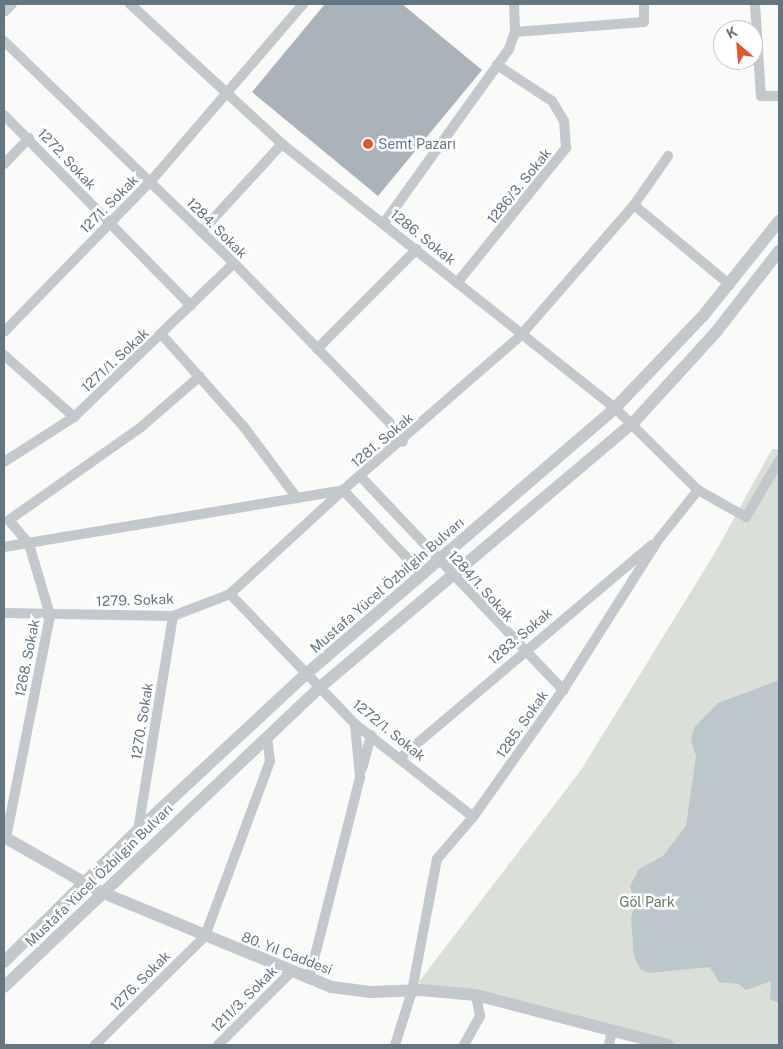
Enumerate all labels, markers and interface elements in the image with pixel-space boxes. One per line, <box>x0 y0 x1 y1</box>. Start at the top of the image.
north arrow <box>713 20 763 70</box>
text: K <box>724 23 740 42</box>
street label: 1272. Sokak <box>34 125 100 193</box>
place label: Semt Pazarı <box>378 136 456 152</box>
marker: Semt Pazarı <box>362 138 374 150</box>
street label: 1286/3. Sokak <box>483 145 555 227</box>
street label: 1271. Sokak <box>76 171 142 237</box>
street label: 1284. Sokak <box>183 194 251 262</box>
street label: 1286. Sokak <box>387 206 459 268</box>
street label: 1271/1. Sokak <box>78 324 152 396</box>
street label: 1281. Sokak <box>348 409 416 471</box>
street label: Mustafa Yücel Özbilgin Bulvarı <box>307 514 467 656</box>
street label: 1284/1. Sokak <box>445 547 517 625</box>
street label: 1279. Sokak <box>96 590 174 610</box>
street label: 1283. Sokak <box>484 604 556 668</box>
street label: 1268. Sokak <box>11 618 43 698</box>
street label: 1270. Sokak <box>128 681 156 761</box>
street label: 1285. Sokak <box>492 687 552 761</box>
street label: 1272/1. Sokak <box>349 696 429 764</box>
street label: Mustafa Yücel Özbilgin Bulvarı <box>22 800 176 950</box>
park label: Göl Park <box>619 894 675 910</box>
street label: 80. Yıl Caddesi <box>239 928 335 978</box>
street label: 1276. Sokak <box>106 947 174 1015</box>
street label: 1211/3. Sokak <box>208 963 280 1035</box>

